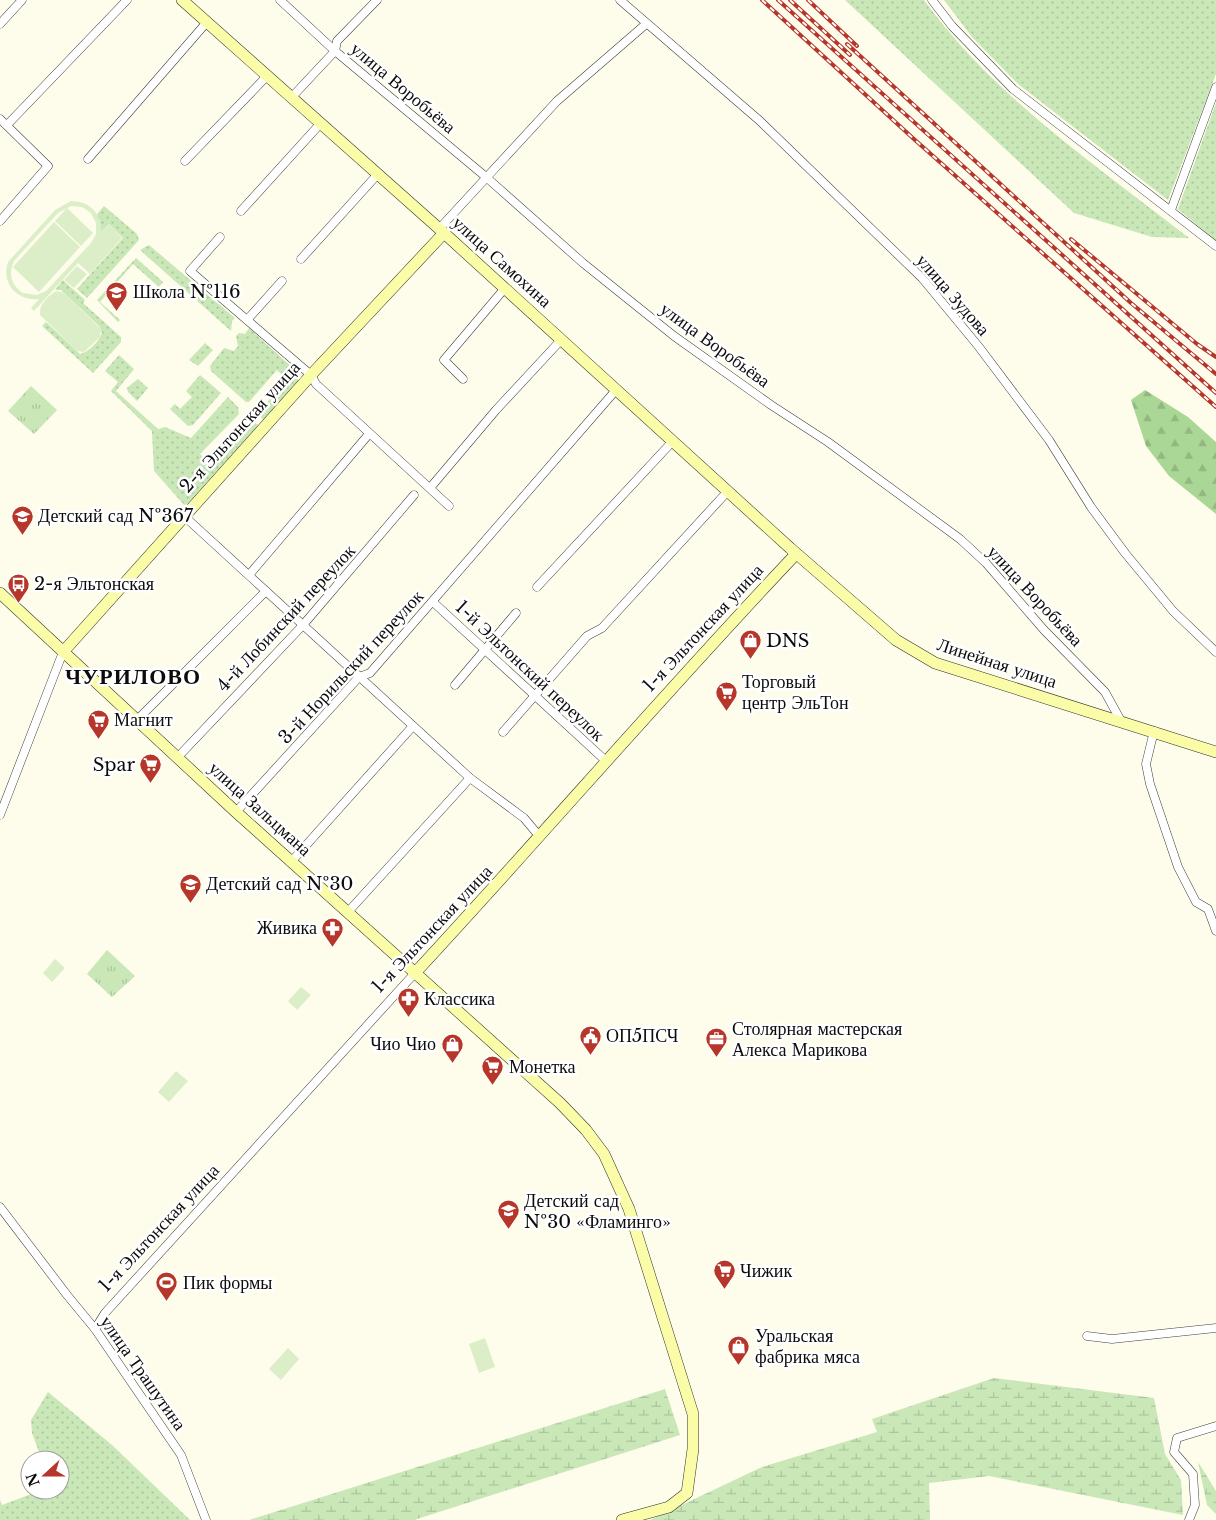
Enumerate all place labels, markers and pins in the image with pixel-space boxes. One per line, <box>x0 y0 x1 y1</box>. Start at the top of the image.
school or university icon: Школа №116 <box>105 280 129 311</box>
place label: Школа №116 <box>133 281 241 303</box>
school or university icon: Детский сад №367 <box>10 504 34 535</box>
place label: Детский сад №367 <box>38 505 194 527</box>
bus stop icon: 2-я Эльтонская <box>6 572 30 603</box>
place label: 2-я Эльтонская <box>34 573 154 595</box>
shop icon: DNS <box>738 629 762 660</box>
place label: DNS <box>766 630 809 652</box>
place label: Торговый центр ЭльТон <box>742 671 849 714</box>
supermarket icon: Торговый центр ЭльТон <box>714 680 738 711</box>
supermarket icon: Магнит <box>86 708 110 739</box>
place label: Магнит <box>114 709 173 731</box>
supermarket icon: Spar <box>139 753 163 784</box>
place label: Spar <box>93 754 135 776</box>
school or university icon: Детский сад №30 <box>178 872 202 903</box>
place label: Детский сад №30 <box>206 873 353 895</box>
pharmacy icon: Живика <box>321 916 345 947</box>
place label: Живика <box>257 917 317 939</box>
pharmacy icon: Классика <box>396 987 420 1018</box>
place label: Классика <box>424 988 495 1010</box>
place label: Столярная мастерская Алекса Марикова <box>732 1018 902 1061</box>
public building icon: ОП5ПСЧ <box>578 1024 602 1055</box>
place label: ОП5ПСЧ <box>606 1025 679 1047</box>
office icon: Столярная мастерская Алекса Марикова <box>704 1027 728 1058</box>
shop icon: Чио Чио <box>440 1032 464 1063</box>
place label: Чио Чио <box>370 1033 436 1055</box>
supermarket icon: Монетка <box>481 1055 505 1086</box>
place label: Монетка <box>509 1056 576 1078</box>
place label: Детский сад №30 «Фламинго» <box>524 1190 671 1233</box>
school or university icon: Детский сад №30 «Фламинго» <box>496 1199 520 1230</box>
supermarket icon: Чижик <box>712 1259 736 1290</box>
place label: Чижик <box>740 1260 792 1282</box>
sports icon: Пик формы <box>155 1271 179 1302</box>
place label: Пик формы <box>183 1272 272 1294</box>
place label: Уральская фабрика мяса <box>755 1325 860 1368</box>
shop icon: Уральская фабрика мяса <box>727 1334 751 1365</box>

